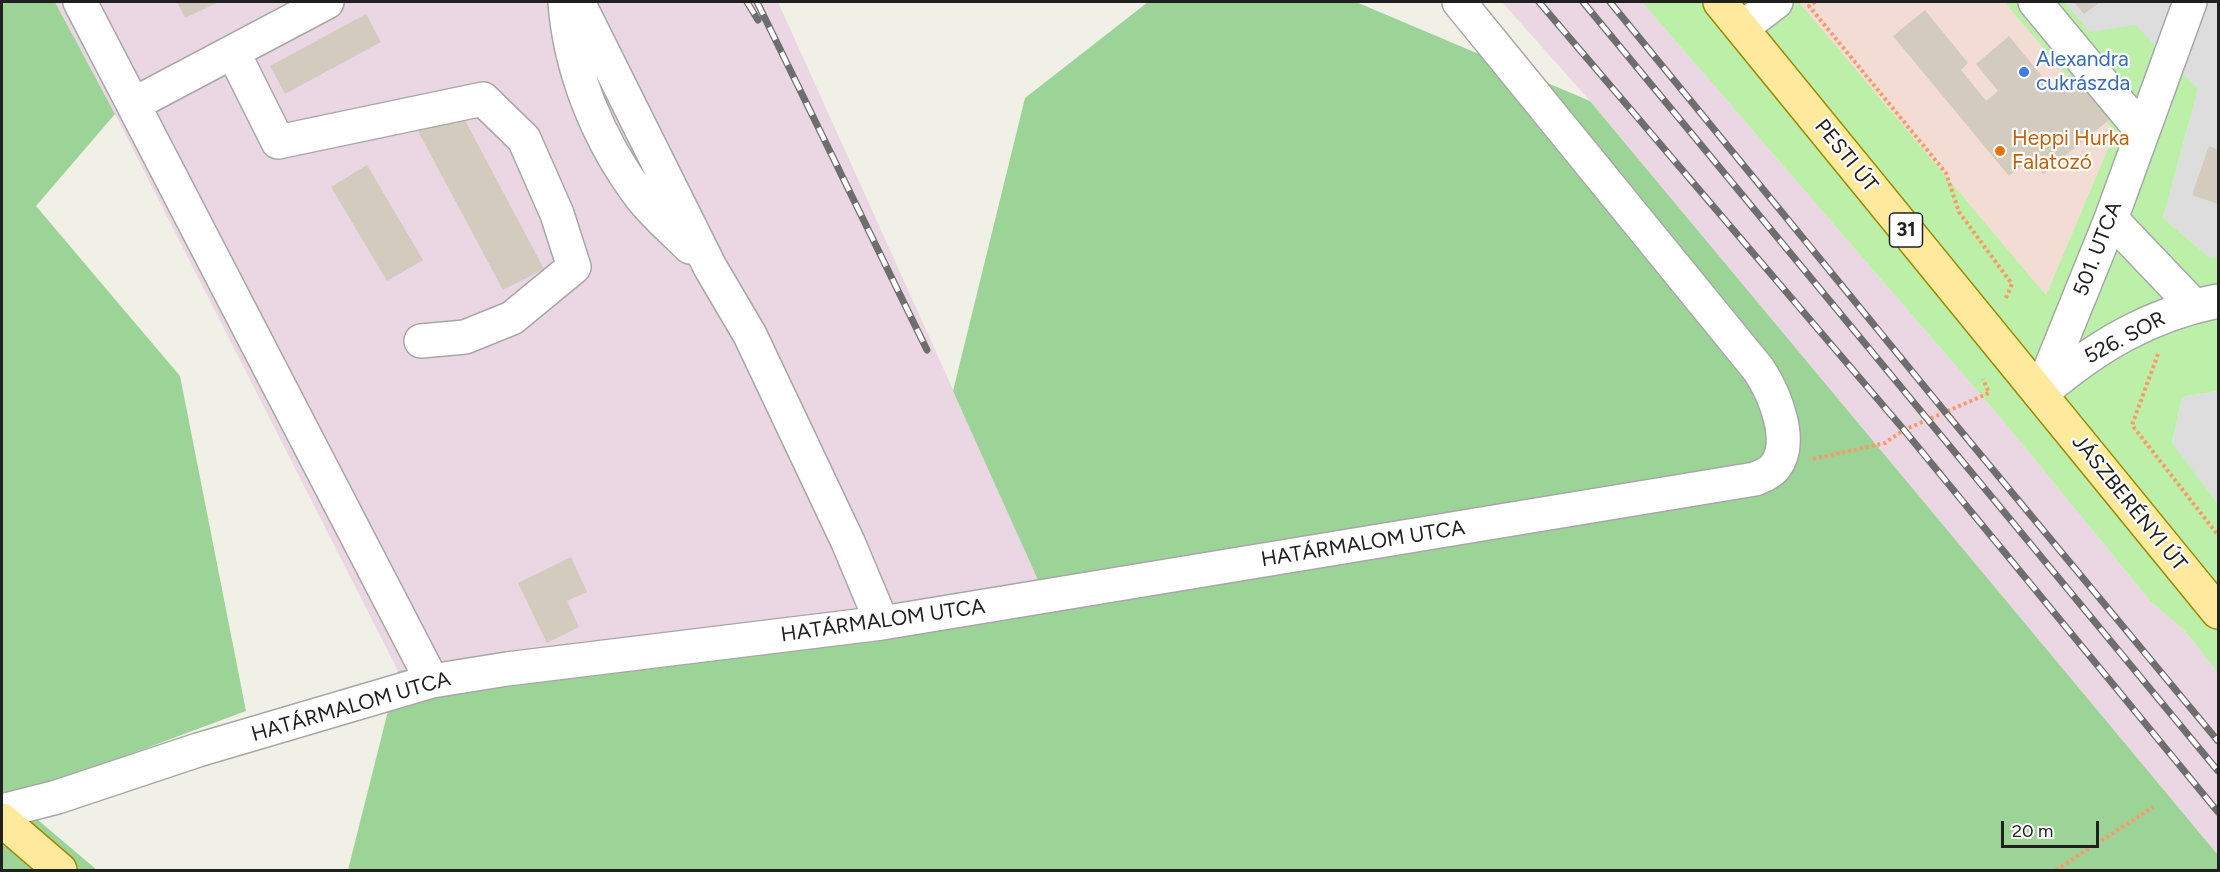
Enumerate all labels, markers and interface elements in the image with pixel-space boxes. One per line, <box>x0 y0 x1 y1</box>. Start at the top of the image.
place label: Alexandra cukrászda <box>2036 47 2130 97</box>
marker: Alexandra cukrászda <box>2017 65 2031 79</box>
street label: PESTI ÚT <box>1809 115 1883 197</box>
place label: Heppi Hurka Falatozó <box>2012 126 2129 176</box>
marker: Heppi Hurka Falatozó <box>1993 144 2007 158</box>
street label: 501. UTCA <box>2068 198 2128 300</box>
road number: 31 <box>1890 213 1922 247</box>
street label: 526. SOR <box>2080 306 2170 370</box>
street label: JÁSZBERÉNYI ÚT <box>2066 430 2192 576</box>
street label: HATÁRMALOM UTCA <box>1259 515 1467 573</box>
street label: HATÁRMALOM UTCA <box>779 594 987 648</box>
street label: HATÁRMALOM UTCA <box>249 666 453 748</box>
scale bar <box>2004 809 2102 847</box>
text: 20 m <box>2012 820 2053 842</box>

